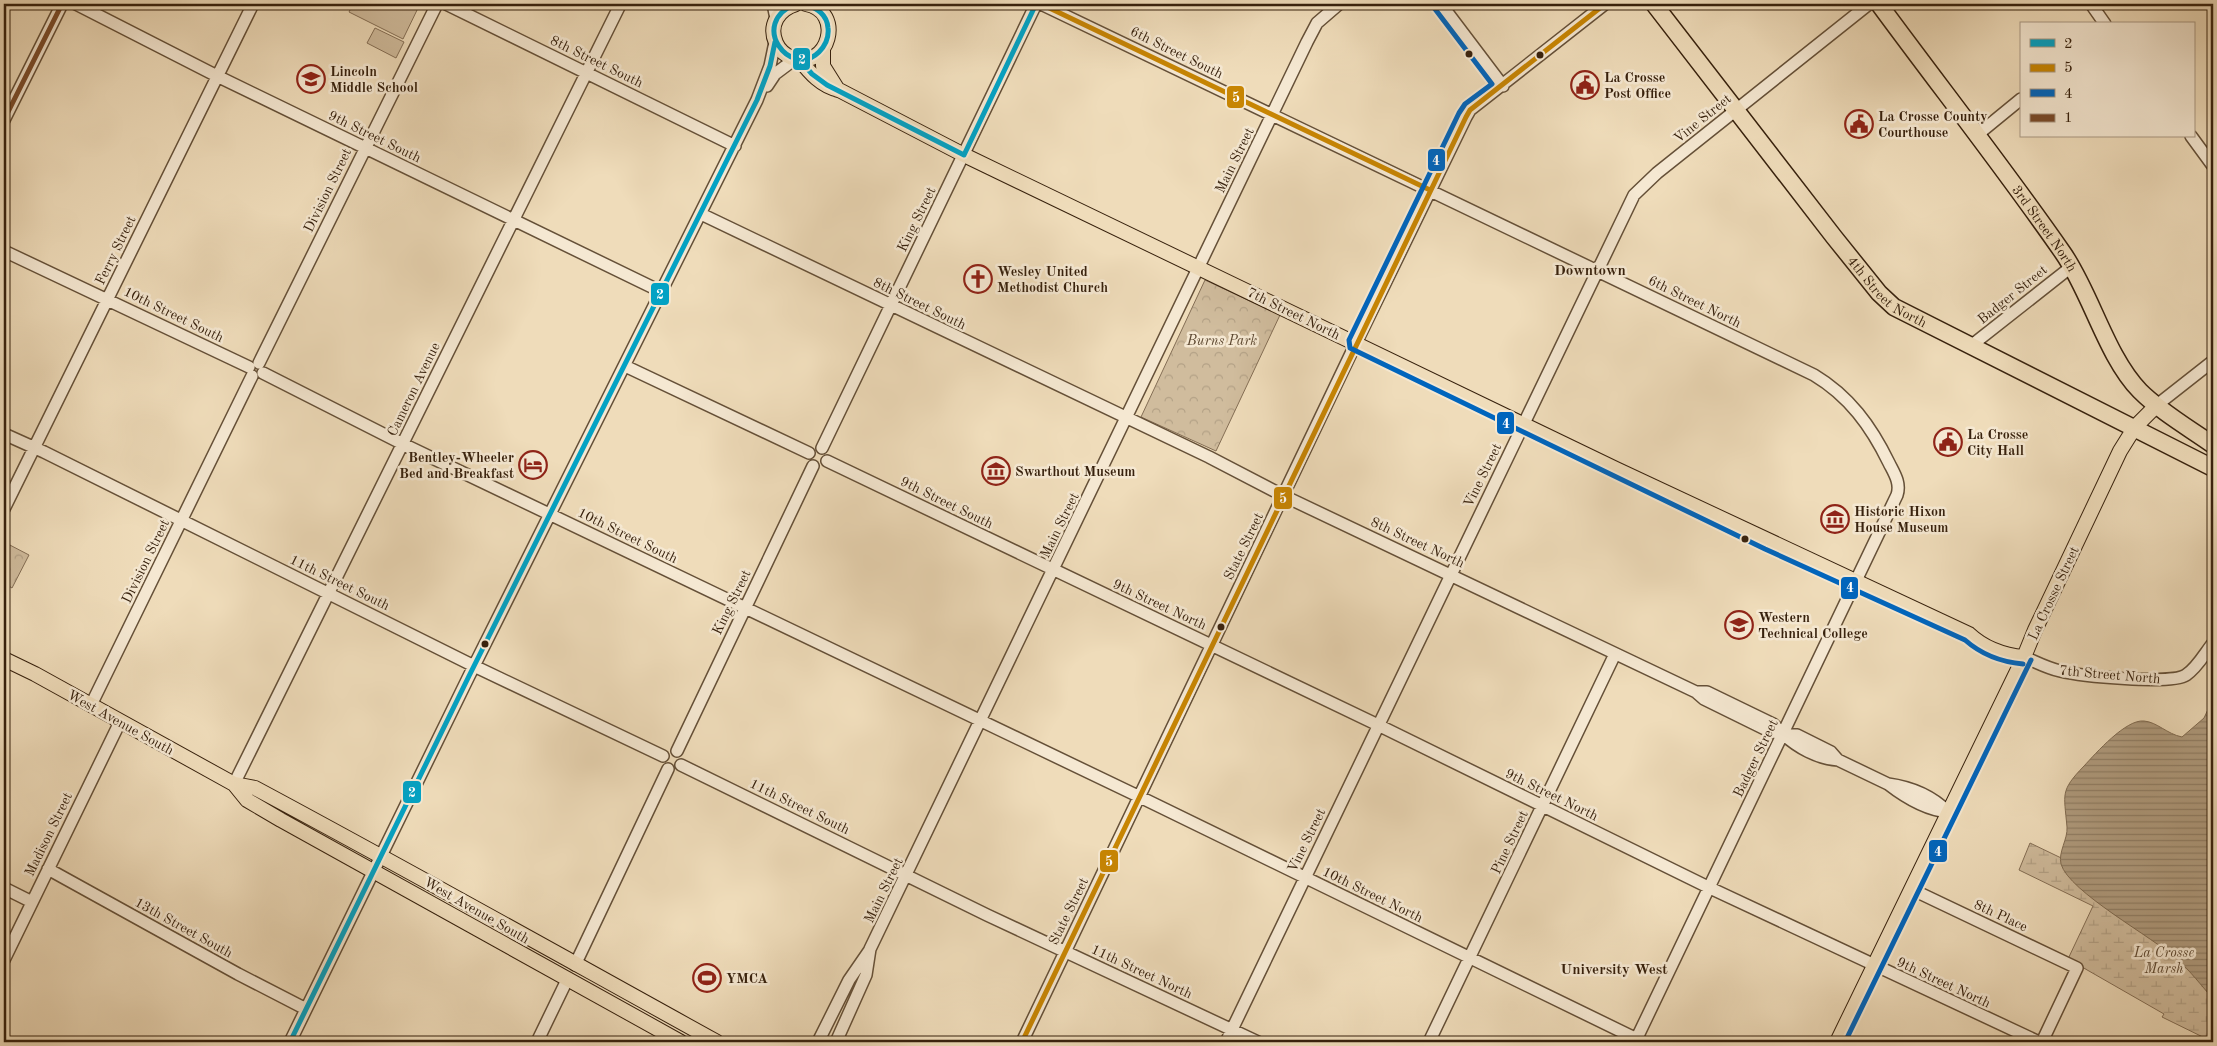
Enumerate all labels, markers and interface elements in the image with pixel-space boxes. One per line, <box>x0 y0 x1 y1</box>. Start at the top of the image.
legend <box>2020 22 2194 138</box>
street label: 6th Street South <box>1128 24 1225 82</box>
street label: 8th Street South <box>548 33 645 91</box>
text: 2 <box>2064 37 2073 52</box>
line badge: 2 <box>792 47 811 71</box>
unlabelled marker <box>1464 49 1474 59</box>
unlabelled marker <box>1535 50 1545 60</box>
text: 2 <box>798 53 806 67</box>
text: 5 <box>2064 61 2073 76</box>
school or university icon: Lincoln Middle School <box>296 64 326 94</box>
place label: Lincoln Middle School <box>330 65 418 95</box>
public building icon: La Crosse Post Office <box>1570 70 1600 100</box>
place label: La Crosse Post Office <box>1604 71 1671 101</box>
line badge: 5 <box>1226 85 1245 109</box>
text: 4 <box>2064 87 2073 102</box>
text: 5 <box>1232 91 1240 105</box>
street label: Vine Street <box>1671 92 1734 146</box>
street label: 9th Street South <box>326 108 423 166</box>
public building icon: La Crosse County Courthouse <box>1844 109 1874 139</box>
place label: La Crosse County Courthouse <box>1878 110 1988 140</box>
text: 1 <box>2064 111 2073 126</box>
street label: Main Street <box>1213 125 1257 195</box>
street label: Division Street <box>302 146 354 235</box>
line badge: 4 <box>1427 148 1446 172</box>
text: 4 <box>1432 154 1440 168</box>
street label: 3rd Street North <box>2009 183 2079 275</box>
street label: King Street <box>895 185 939 254</box>
street label: Ferry Street <box>93 214 139 287</box>
street label: 4th Street North <box>1845 254 1929 331</box>
street label: Badger Street <box>1975 263 2050 327</box>
church icon: Wesley United Methodist Church <box>963 264 993 294</box>
district label: Downtown <box>1554 264 1626 279</box>
place label: Wesley United Methodist Church <box>997 265 1108 295</box>
street label: 6th Street North <box>1646 273 1744 331</box>
street label: 8th Street South <box>871 275 968 333</box>
line badge: 2 <box>650 282 670 306</box>
street label: 10th Street South <box>121 285 226 345</box>
street label: 7th Street North <box>1245 285 1343 343</box>
text: 2 <box>656 288 664 302</box>
park label: Burns Park <box>1186 334 1257 348</box>
street label: Cameron Avenue <box>385 340 443 439</box>
line badge: 4 <box>1496 411 1515 435</box>
text: 4 <box>1502 417 1510 431</box>
public building icon: La Crosse City Hall <box>1933 427 1963 457</box>
place label: La Crosse City Hall <box>1967 428 2028 458</box>
street label: Vine Street <box>1461 441 1504 510</box>
hotel icon: Bentley-Wheeler Bed and Breakfast <box>518 450 548 480</box>
place label: Bentley-Wheeler Bed and Breakfast <box>399 451 514 481</box>
museum icon: Swarthout Museum <box>981 456 1011 486</box>
place label: Swarthout Museum <box>1015 465 1136 479</box>
street label: 9th Street South <box>898 474 995 532</box>
line badge: 5 <box>1273 486 1293 510</box>
street label: Main Street <box>1038 490 1082 560</box>
text: 5 <box>1279 492 1287 506</box>
museum icon: Historic Hixon House Museum <box>1820 504 1850 534</box>
place label: Historic Hixon House Museum <box>1854 505 1949 535</box>
street label: 10th Street South <box>575 506 680 566</box>
street label: State Street <box>1222 511 1266 582</box>
street label: 8th Street North <box>1369 515 1467 571</box>
street label: Division Street <box>120 517 172 606</box>
unlabelled marker <box>1740 534 1750 544</box>
street label: La Crosse Street <box>2026 544 2082 643</box>
street label: 11th Street South <box>287 553 392 613</box>
street label: King Street <box>710 568 754 637</box>
line badge: 4 <box>1840 576 1859 600</box>
street label: 9th Street North <box>1111 577 1209 633</box>
text: 4 <box>1846 581 1854 595</box>
school or university icon: Western Technical College <box>1724 610 1754 640</box>
place label: Western Technical College <box>1758 611 1868 641</box>
unlabelled marker <box>1216 622 1226 632</box>
unlabelled marker <box>480 639 490 649</box>
street label: 7th Street North <box>2059 664 2161 686</box>
street label: West Avenue South <box>65 688 176 758</box>
street label: Badger Street <box>1731 717 1781 800</box>
street label: 9th Street North <box>1503 766 1601 824</box>
street label: 11th Street South <box>747 777 852 837</box>
line badge: 2 <box>402 780 422 804</box>
text: 2 <box>408 786 416 800</box>
street label: Madison Street <box>23 790 75 879</box>
street label: Vine Street <box>1285 806 1328 875</box>
street label: Pine Street <box>1489 808 1531 876</box>
line badge: 4 <box>1928 839 1948 863</box>
text: 4 <box>1934 845 1942 859</box>
line badge: 5 <box>1099 849 1119 873</box>
street label: Main Street <box>862 855 906 925</box>
text: 5 <box>1105 855 1113 869</box>
street label: 10th Street North <box>1320 865 1425 925</box>
street label: West Avenue South <box>421 875 532 947</box>
street label: State Street <box>1047 876 1091 947</box>
street label: 13th Street South <box>132 895 235 961</box>
street label: 8th Place <box>1972 897 2030 934</box>
street label: 11th Street North <box>1089 942 1195 1002</box>
park label: La Crosse Marsh <box>2133 946 2194 976</box>
street label: 9th Street North <box>1895 955 1993 1011</box>
sports icon: YMCA <box>692 963 722 993</box>
district label: University West <box>1560 963 1668 978</box>
place label: YMCA <box>726 972 768 986</box>

